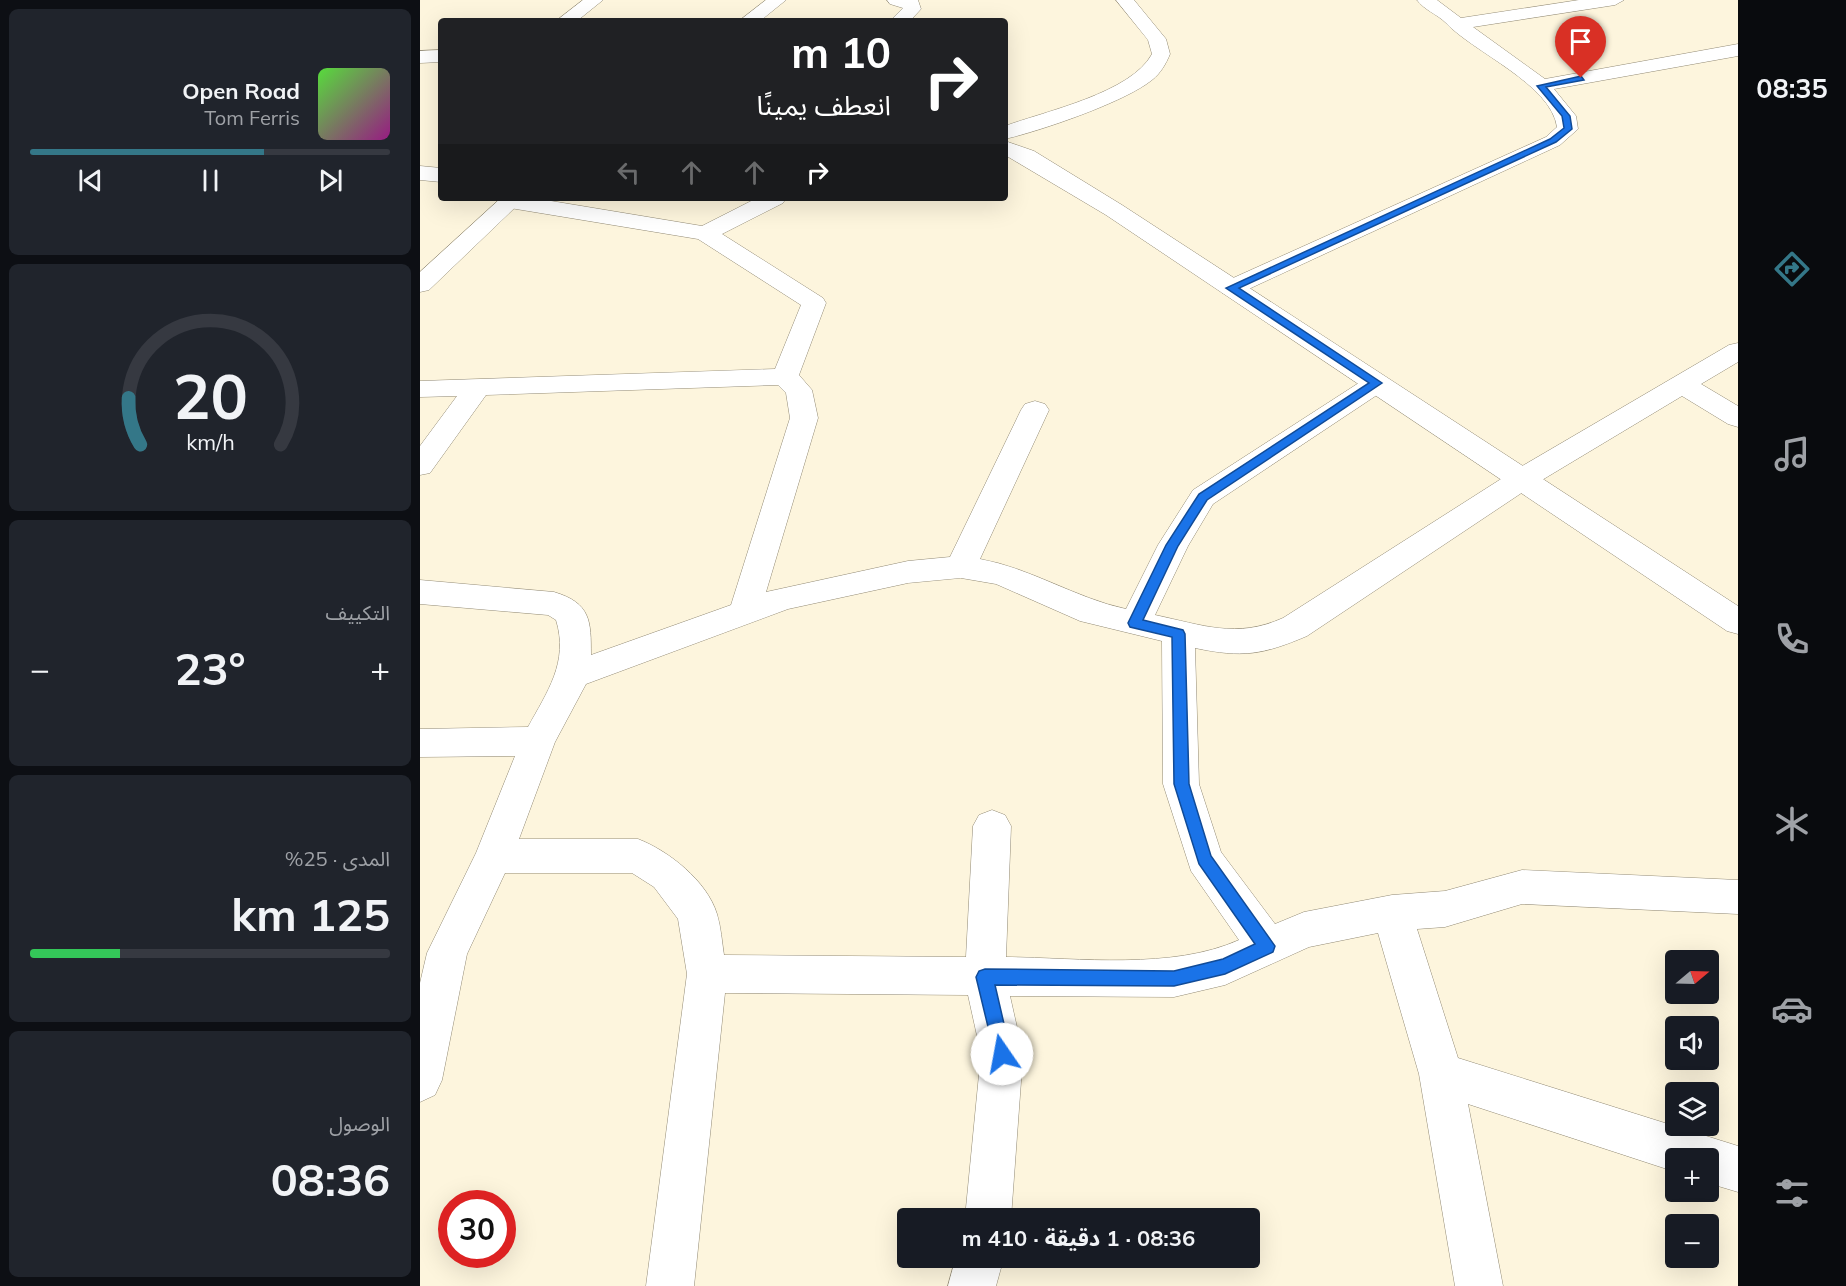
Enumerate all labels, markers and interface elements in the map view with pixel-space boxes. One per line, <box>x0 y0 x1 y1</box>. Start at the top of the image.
pin <box>1555 16 1606 78</box>
icon: arrive <box>1564 25 1597 58</box>
text: 10 m <box>791 26 891 79</box>
icon: right <box>912 42 990 120</box>
text: 08:35 <box>1756 71 1828 105</box>
text: Open Road <box>182 77 300 105</box>
text: انعطف يمينًا <box>757 88 891 122</box>
text: Tom Ferris <box>204 105 300 130</box>
icon: left <box>612 156 645 189</box>
icon: ahead <box>675 156 708 189</box>
icon: ahead <box>738 156 771 189</box>
icon: right <box>801 156 834 189</box>
icon: previous <box>74 164 107 197</box>
icon: pause <box>194 164 227 197</box>
icon: next <box>314 164 347 197</box>
icon: directions <box>1771 248 1813 290</box>
text: 20 <box>173 356 247 435</box>
text: km/h <box>186 428 234 455</box>
icon: music <box>1771 433 1813 475</box>
text: التكييف <box>326 600 390 625</box>
icon: phone <box>1771 618 1813 660</box>
text: 23° <box>174 640 246 696</box>
text: − <box>30 648 50 689</box>
text: + <box>370 648 390 689</box>
icon: climate <box>1771 803 1813 845</box>
text: المدى · 25% <box>285 846 390 871</box>
text: 125 km <box>231 886 390 942</box>
north arrow <box>1665 950 1719 1004</box>
map controls <box>1665 950 1719 1268</box>
icon: car <box>1771 988 1813 1030</box>
button: sound <box>1665 1016 1719 1070</box>
position arrow <box>970 1022 1034 1086</box>
button: layers <box>1665 1082 1719 1136</box>
text: الوصول <box>329 1111 390 1136</box>
button: + <box>1665 1148 1719 1202</box>
text: 08:36 <box>271 1151 390 1207</box>
icon: filters <box>1771 1172 1813 1214</box>
speed limit sign: 30 <box>438 1190 516 1268</box>
button: − <box>1665 1214 1719 1268</box>
text: 08:36 · 1 دقيقة · 410 m <box>962 1224 1195 1252</box>

